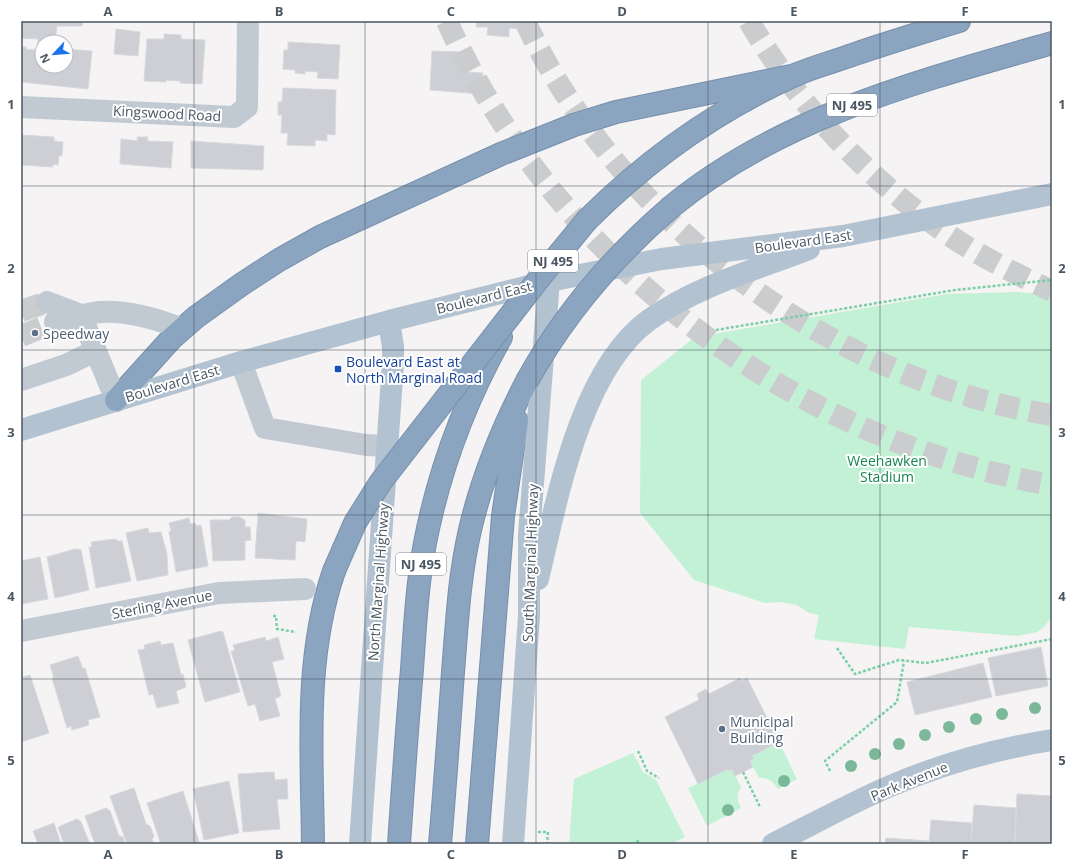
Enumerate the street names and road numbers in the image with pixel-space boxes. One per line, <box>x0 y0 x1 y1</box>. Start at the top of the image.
road number: NJ 495 <box>827 94 877 116</box>
street label: Kingswood Road <box>112 101 222 125</box>
street label: Boulevard East <box>753 225 853 257</box>
road number: NJ 495 <box>528 250 578 272</box>
street label: Boulevard East <box>434 276 534 318</box>
street label: Boulevard East <box>123 360 221 406</box>
street label: South Marginal Highway <box>518 483 542 642</box>
street label: North Marginal Highway <box>363 501 393 662</box>
road number: NJ 495 <box>396 553 446 575</box>
street label: Sterling Avenue <box>110 585 214 623</box>
street label: Park Avenue <box>868 757 951 805</box>

